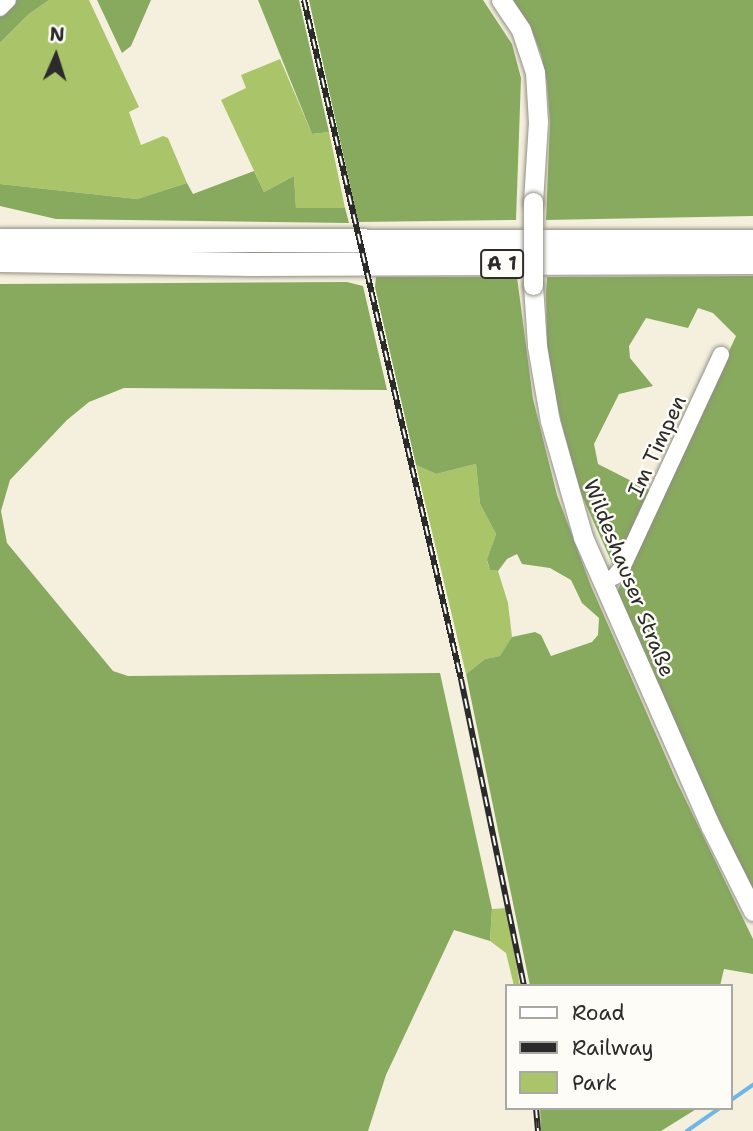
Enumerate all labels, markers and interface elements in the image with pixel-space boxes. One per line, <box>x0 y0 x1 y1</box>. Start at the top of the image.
north arrow <box>21 21 91 91</box>
text: N <box>49 22 65 47</box>
road number: A 1 <box>479 248 525 280</box>
street label: Im Timpen <box>623 391 691 501</box>
street label: Wildeshauser Straße <box>578 476 680 680</box>
legend <box>504 984 732 1110</box>
text: Road <box>572 999 625 1027</box>
text: Railway <box>572 1034 654 1062</box>
text: Park <box>572 1069 617 1097</box>

